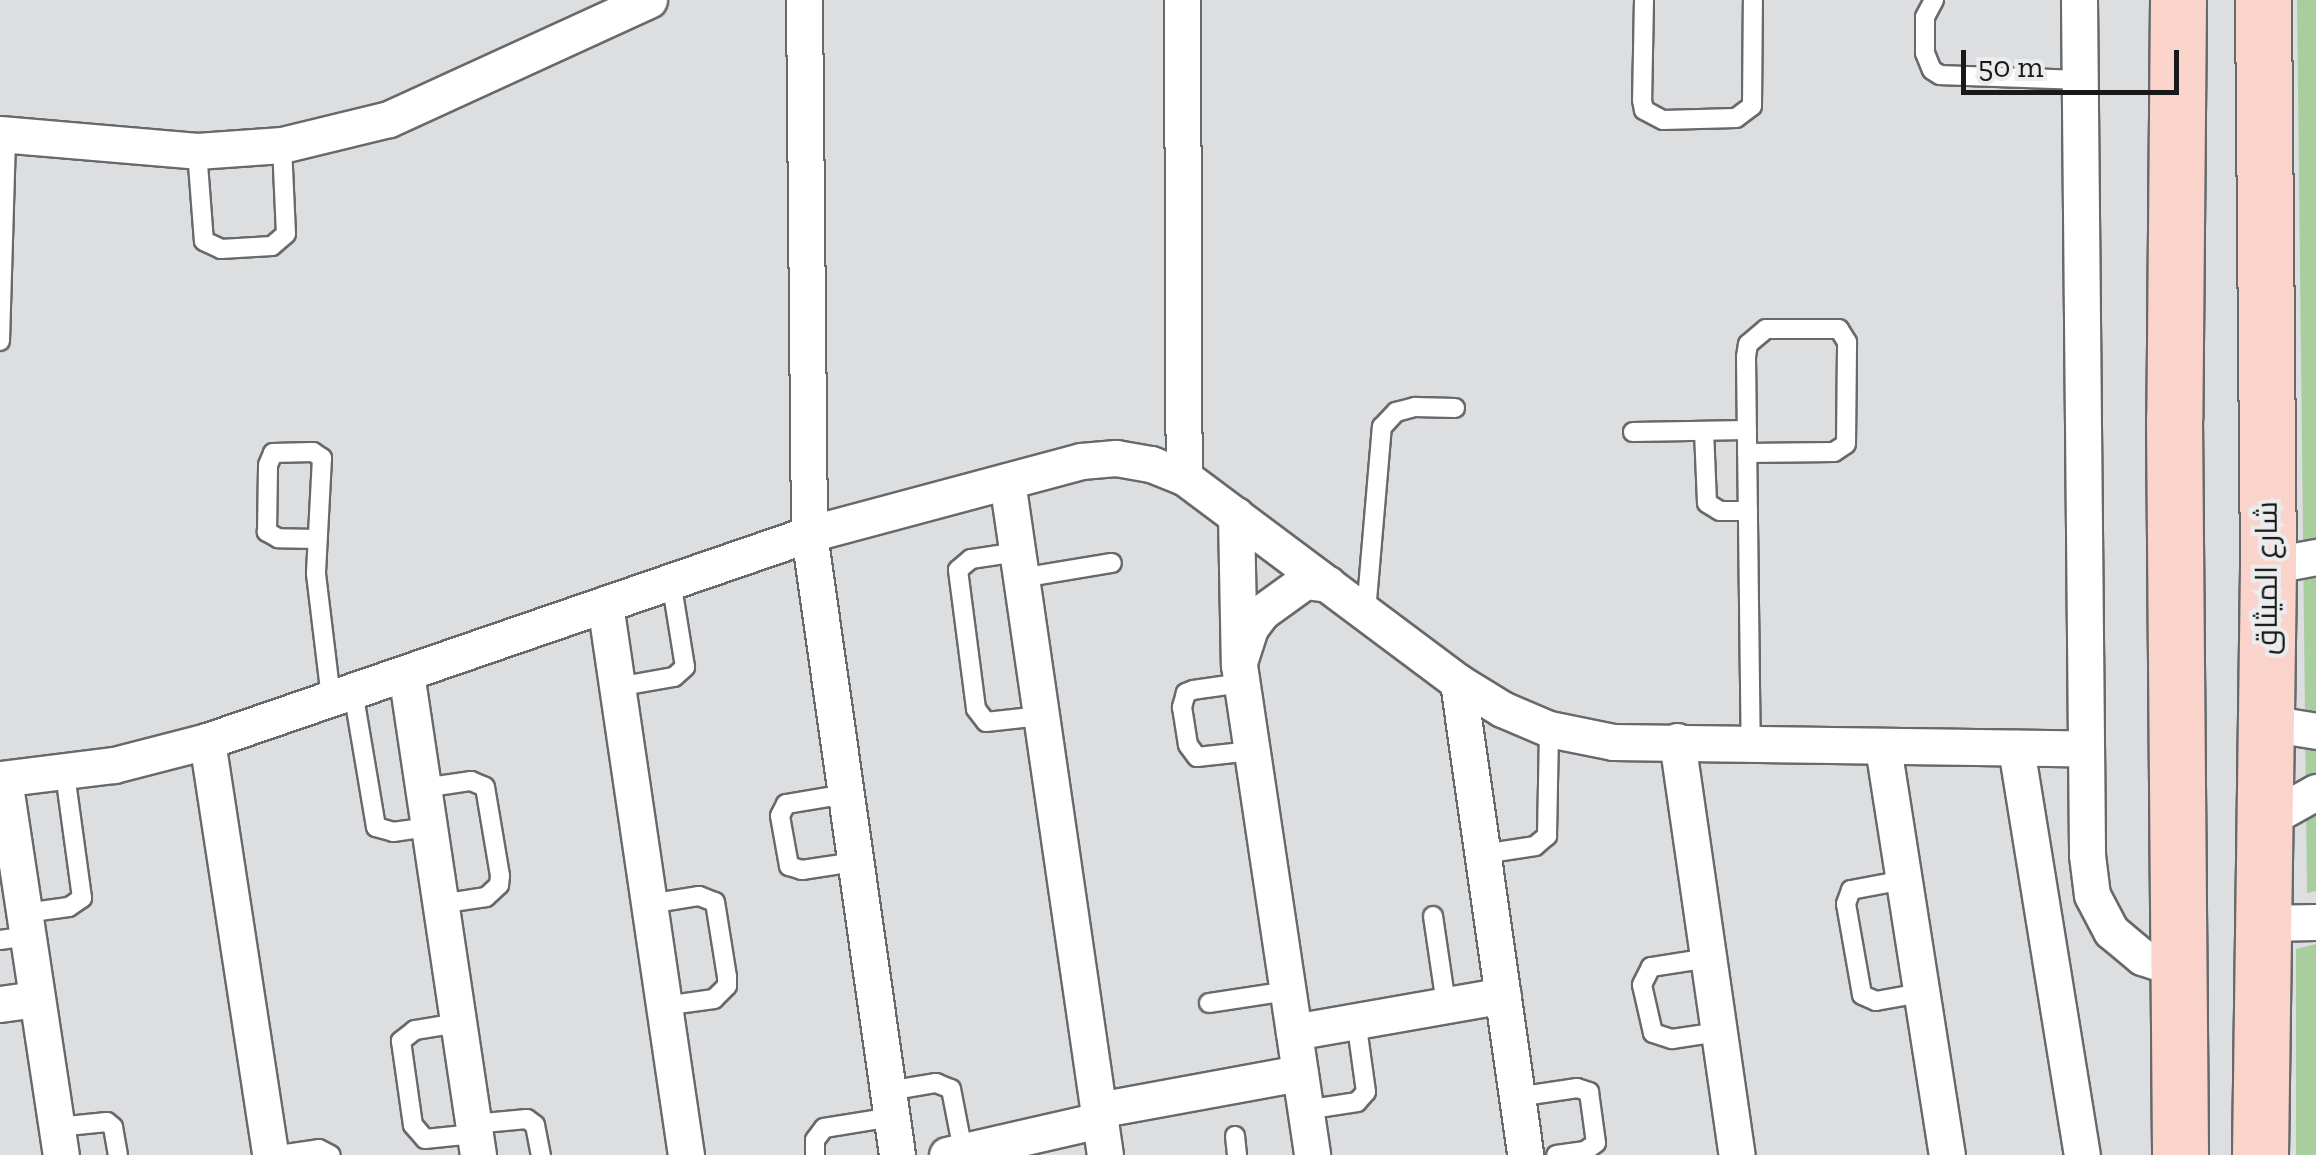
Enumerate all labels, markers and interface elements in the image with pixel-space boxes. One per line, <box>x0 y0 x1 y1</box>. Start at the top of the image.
scale bar <box>1966 30 2184 92</box>
text: 50 m <box>1978 49 2043 85</box>
street label: شارع الميثاق <box>2249 501 2285 655</box>

